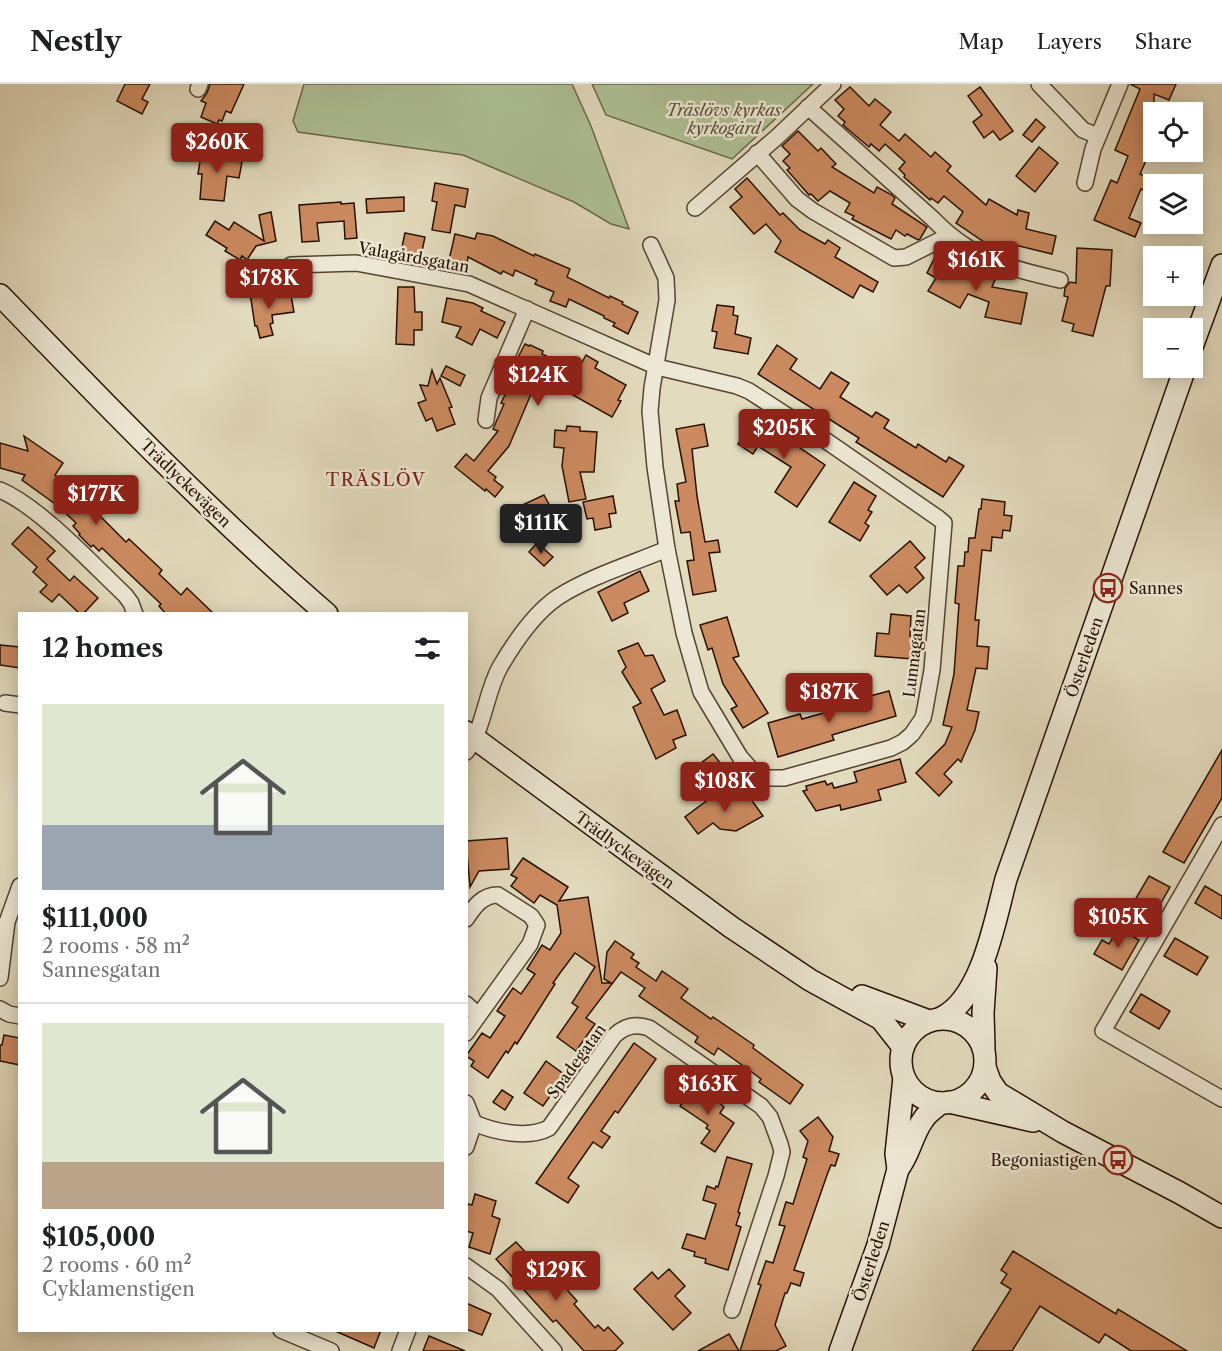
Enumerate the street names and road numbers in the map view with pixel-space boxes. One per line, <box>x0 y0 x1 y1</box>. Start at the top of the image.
street label: Valagårdsgatan <box>356 237 471 277</box>
street label: Trädlyckevägen <box>136 435 236 531</box>
street label: Lunnagatan <box>899 607 929 699</box>
street label: Österleden <box>1061 614 1107 700</box>
street label: Trädlyckevägen <box>571 807 679 893</box>
street label: Spadegatan <box>542 1020 610 1102</box>
street label: Österleden <box>849 1218 893 1304</box>

